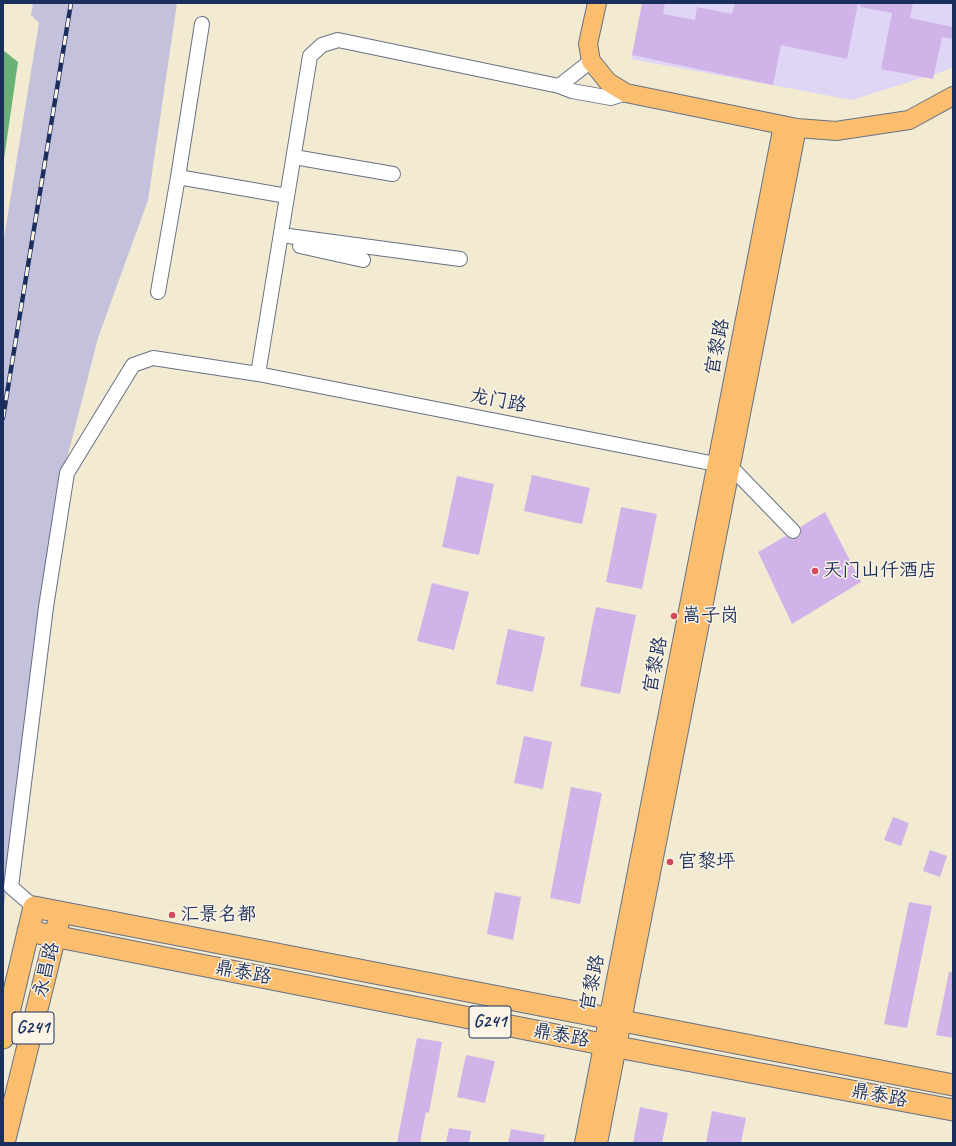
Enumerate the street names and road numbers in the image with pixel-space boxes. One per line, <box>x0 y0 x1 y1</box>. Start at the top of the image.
street label: 官黎路 <box>701 317 735 377</box>
street label: 龙门路 <box>468 384 528 418</box>
street label: 官黎路 <box>639 635 673 695</box>
street label: 永昌路 <box>29 940 65 1000</box>
street label: 官黎路 <box>576 953 610 1013</box>
street label: 鼎泰路 <box>213 956 273 990</box>
road number: G241 <box>469 1006 511 1038</box>
road number: G241 <box>12 1012 54 1044</box>
street label: 鼎泰路 <box>531 1019 591 1053</box>
street label: 鼎泰路 <box>849 1079 909 1113</box>

